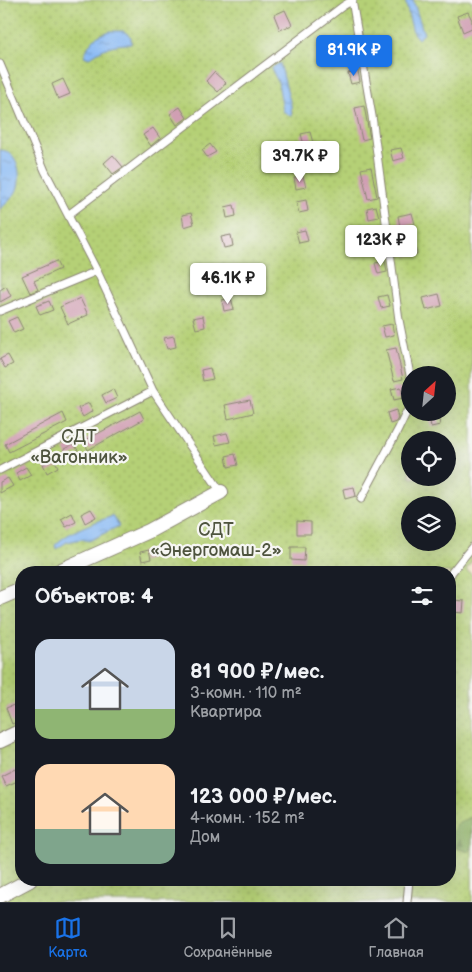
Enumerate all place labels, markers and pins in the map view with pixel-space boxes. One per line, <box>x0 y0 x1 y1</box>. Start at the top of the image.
pin: 81.9K ₽ <box>308 34 400 77</box>
pin: 39.7K ₽ <box>254 140 346 183</box>
pin: 123K ₽ <box>340 224 422 267</box>
pin: 46.1K ₽ <box>182 262 274 305</box>

